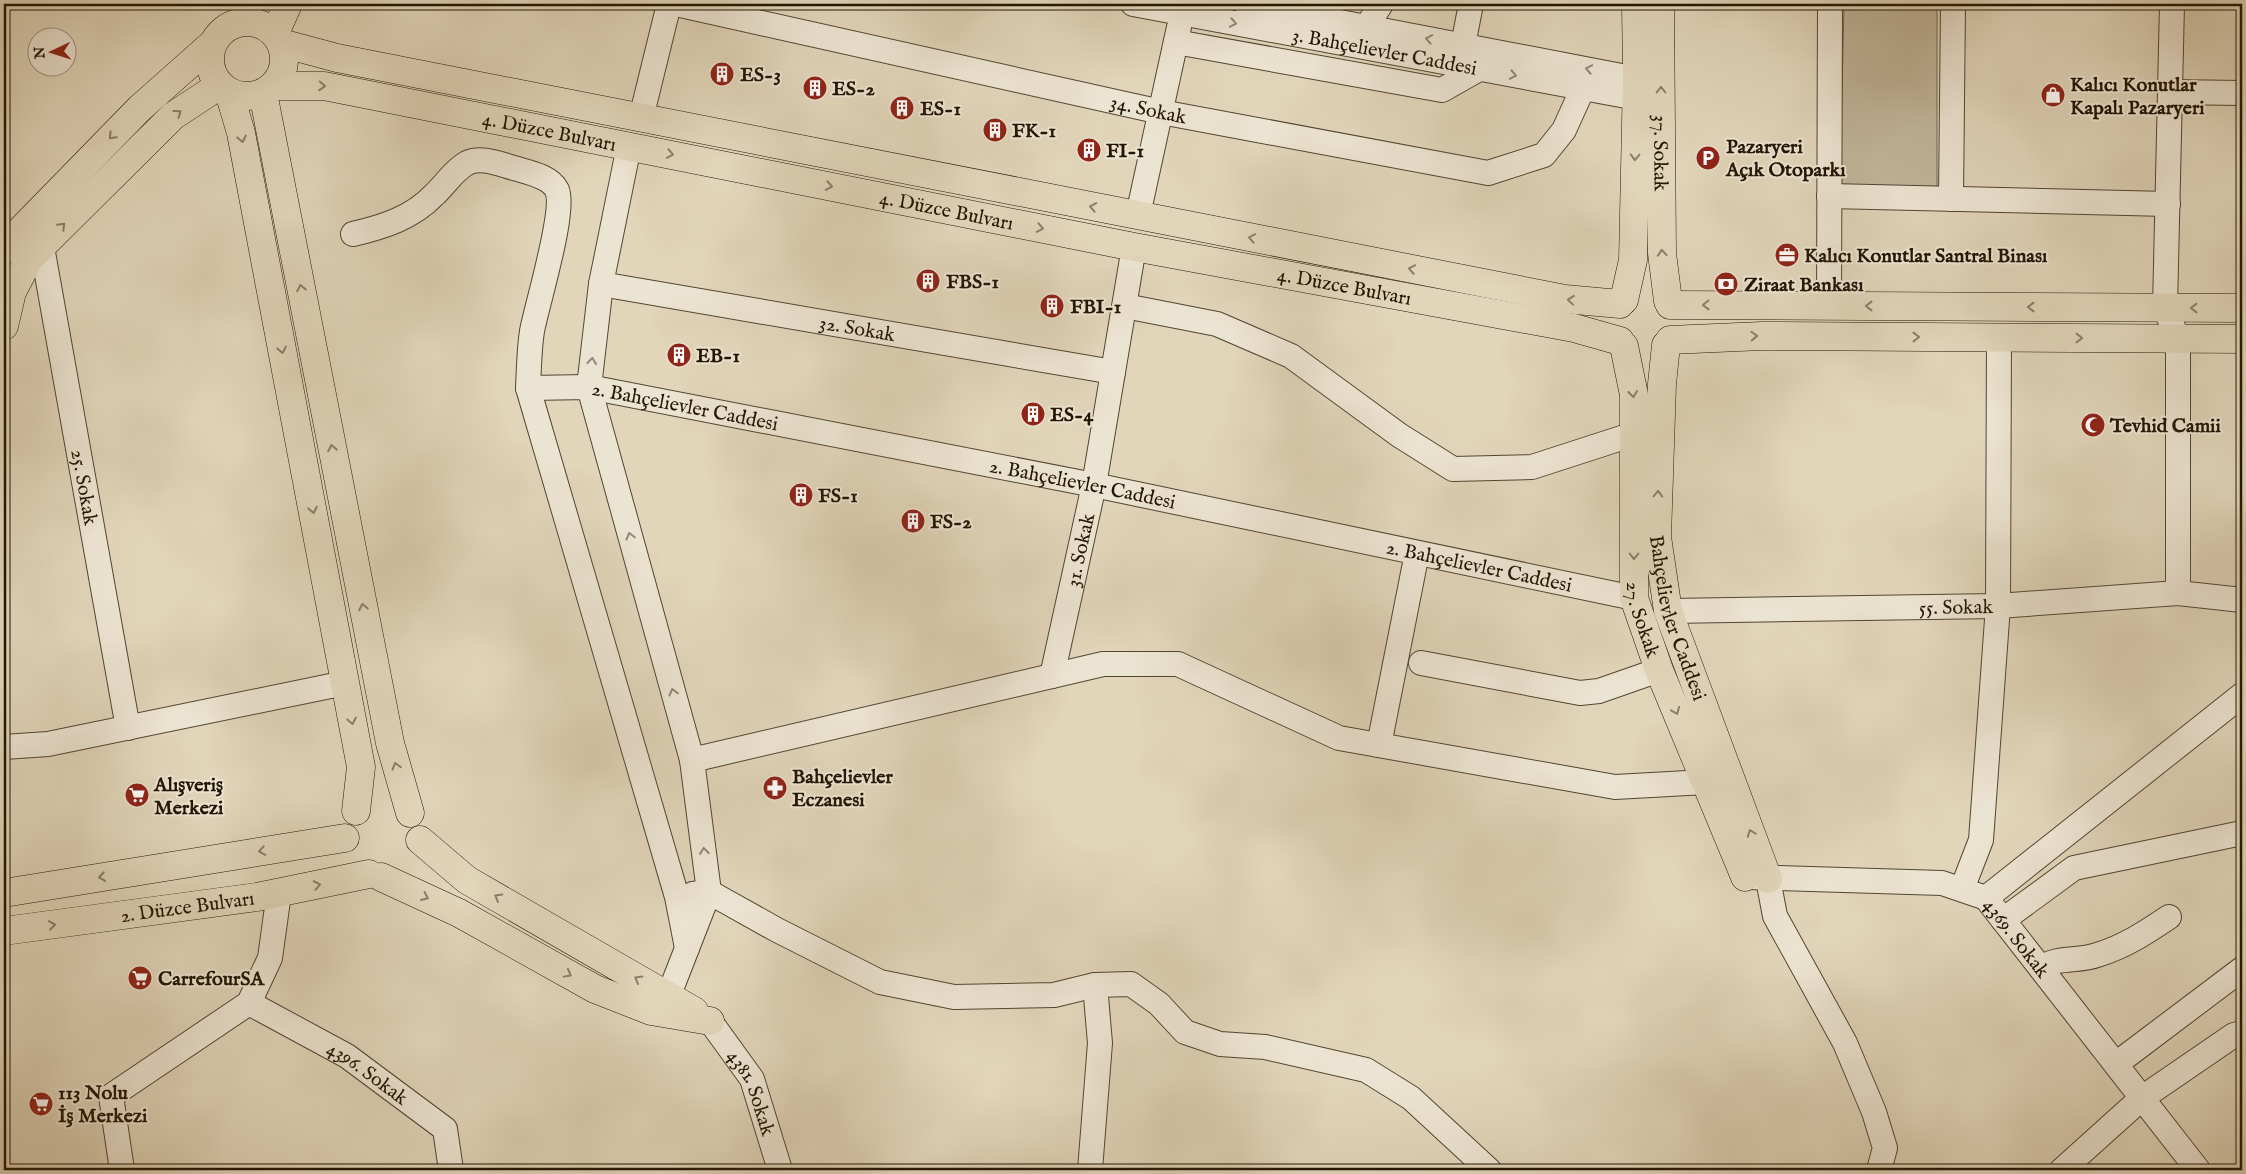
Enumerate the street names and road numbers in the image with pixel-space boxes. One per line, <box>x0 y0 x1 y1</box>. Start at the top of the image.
street label: 3. Bahçelievler Caddesi <box>1290 23 1479 82</box>
street label: 34. Sokak <box>1108 90 1189 131</box>
street label: 4. Düzce Bulvarı <box>480 107 618 158</box>
street label: 37. Sokak <box>1647 115 1673 192</box>
street label: 4. Düzce Bulvarı <box>877 186 1016 237</box>
street label: 4. Düzce Bulvarı <box>1275 263 1413 312</box>
street label: 32. Sokak <box>817 311 897 348</box>
street label: 2. Bahçelievler Caddesi <box>590 377 780 437</box>
street label: 25. Sokak <box>64 448 103 528</box>
street label: 2. Bahçelievler Caddesi <box>987 454 1178 516</box>
street label: 31. Sokak <box>1061 511 1101 589</box>
street label: Bahçelievler Caddesi <box>1643 534 1711 704</box>
street label: 2. Bahçelievler Caddesi <box>1384 535 1574 599</box>
street label: 27. Sokak <box>1620 582 1665 662</box>
street label: 55. Sokak <box>1919 595 1994 621</box>
street label: 2. Düzce Bulvarı <box>119 886 256 929</box>
street label: 4369. Sokak <box>1977 894 2055 984</box>
street label: 4396. Sokak <box>322 1037 413 1111</box>
street label: 4381. Sokak <box>721 1045 780 1139</box>

